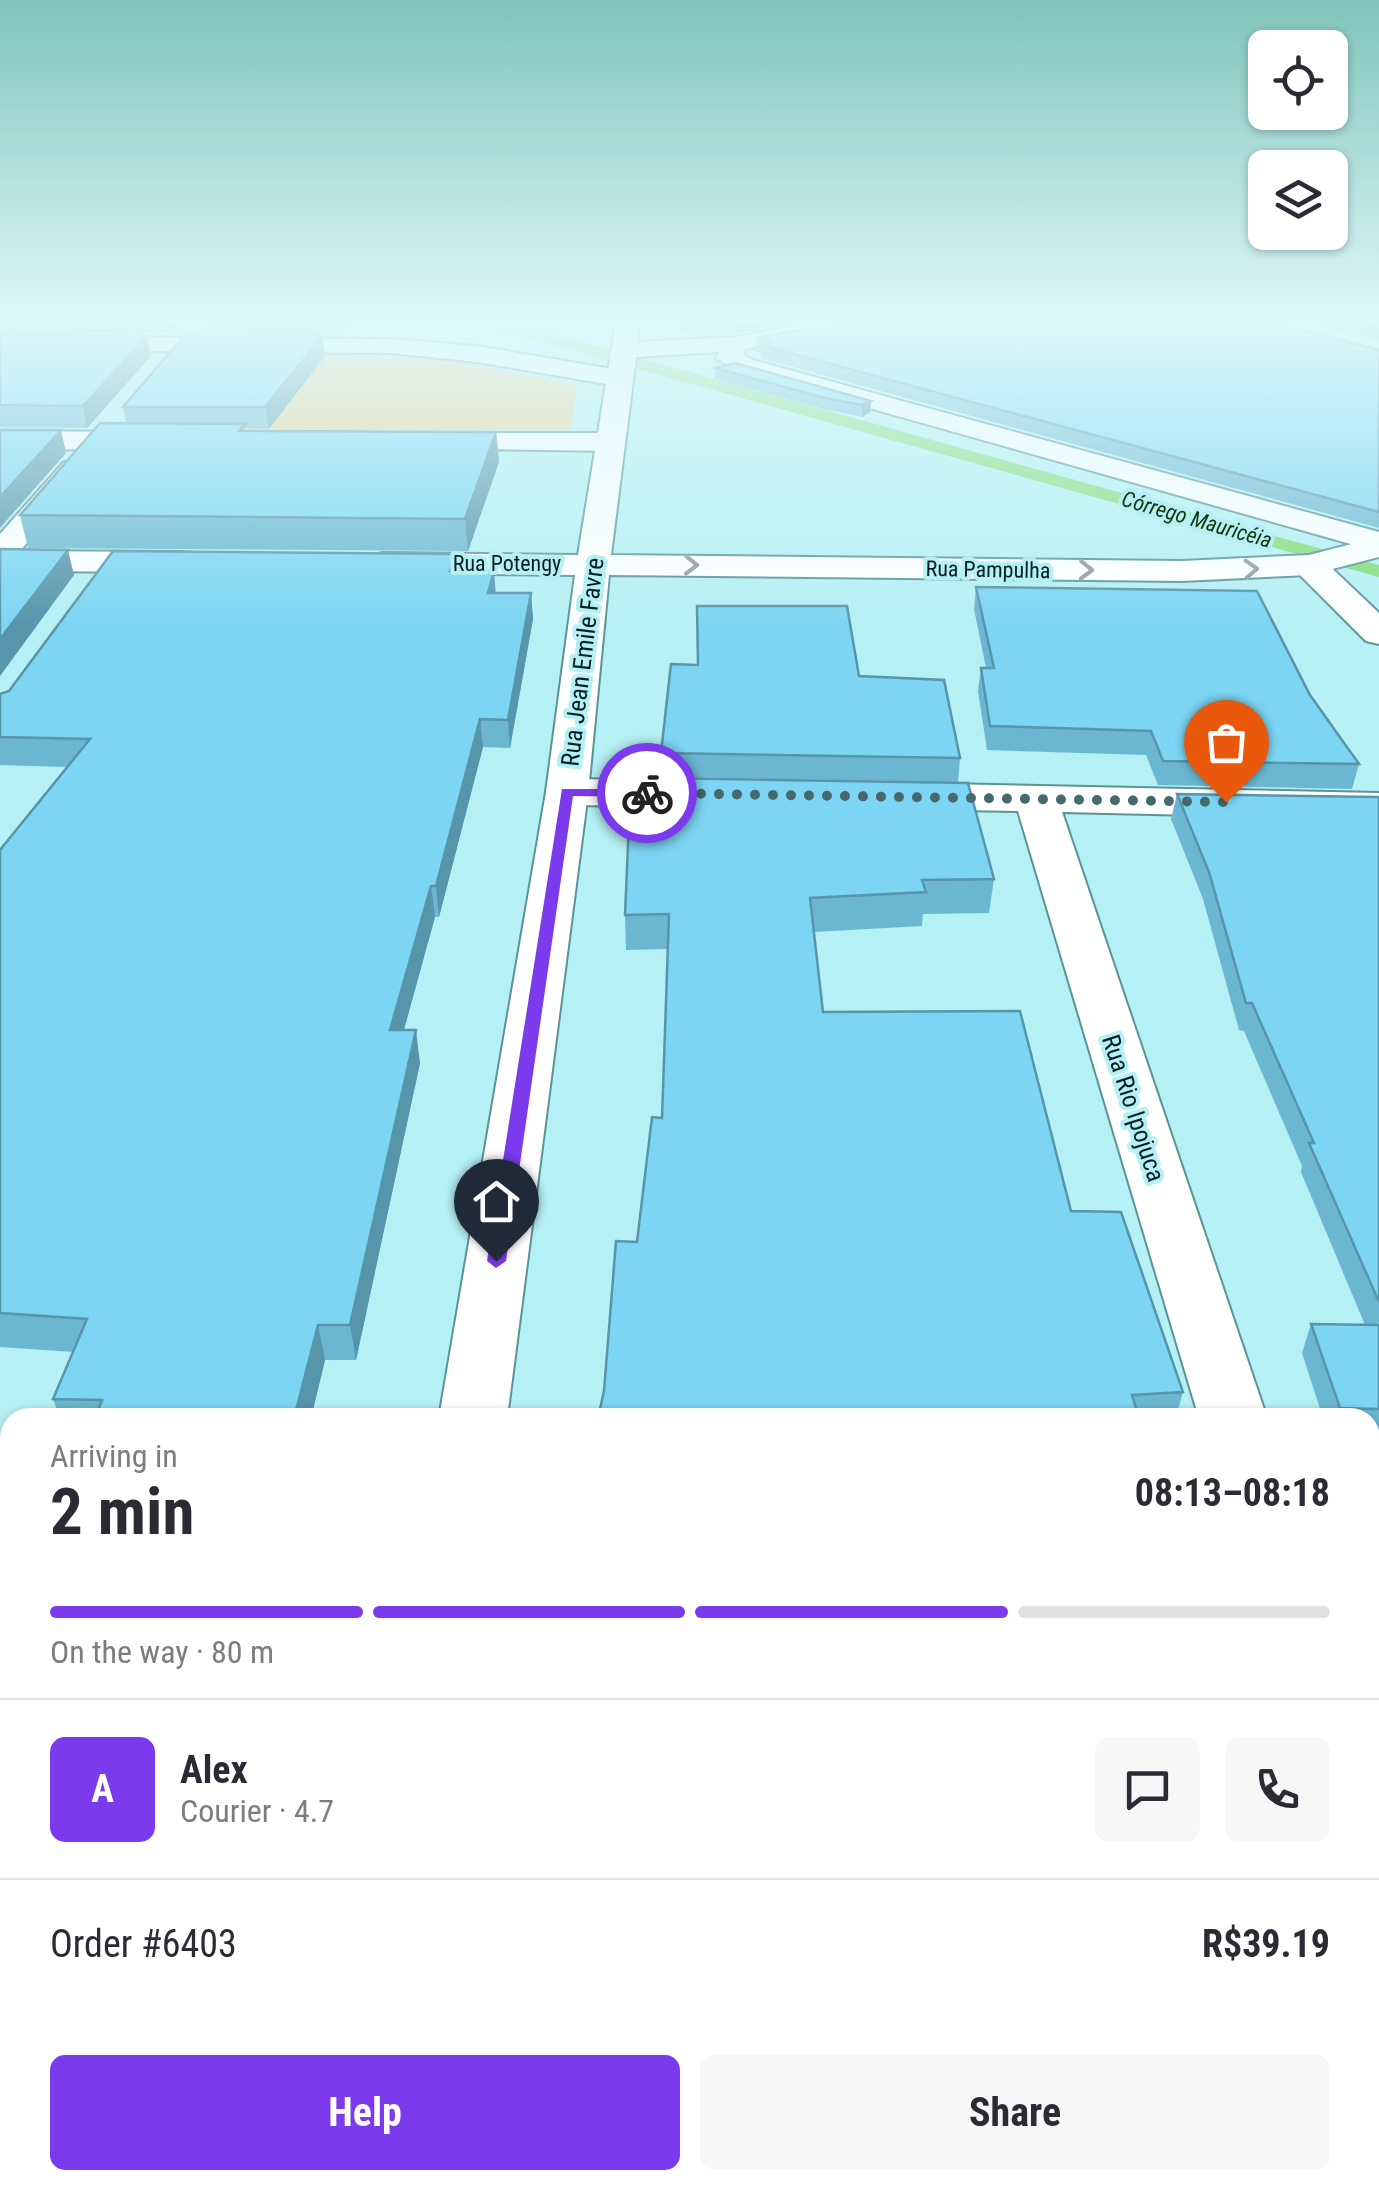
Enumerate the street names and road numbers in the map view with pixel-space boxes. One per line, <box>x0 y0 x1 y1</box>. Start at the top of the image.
street label: Rua Potengy <box>453 551 561 576</box>
street label: Rua Jean Emile Favre <box>555 556 610 768</box>
street label: Rua Pampulha <box>925 556 1051 583</box>
street label: Rua Rio Ipojuca <box>1096 1031 1171 1185</box>

